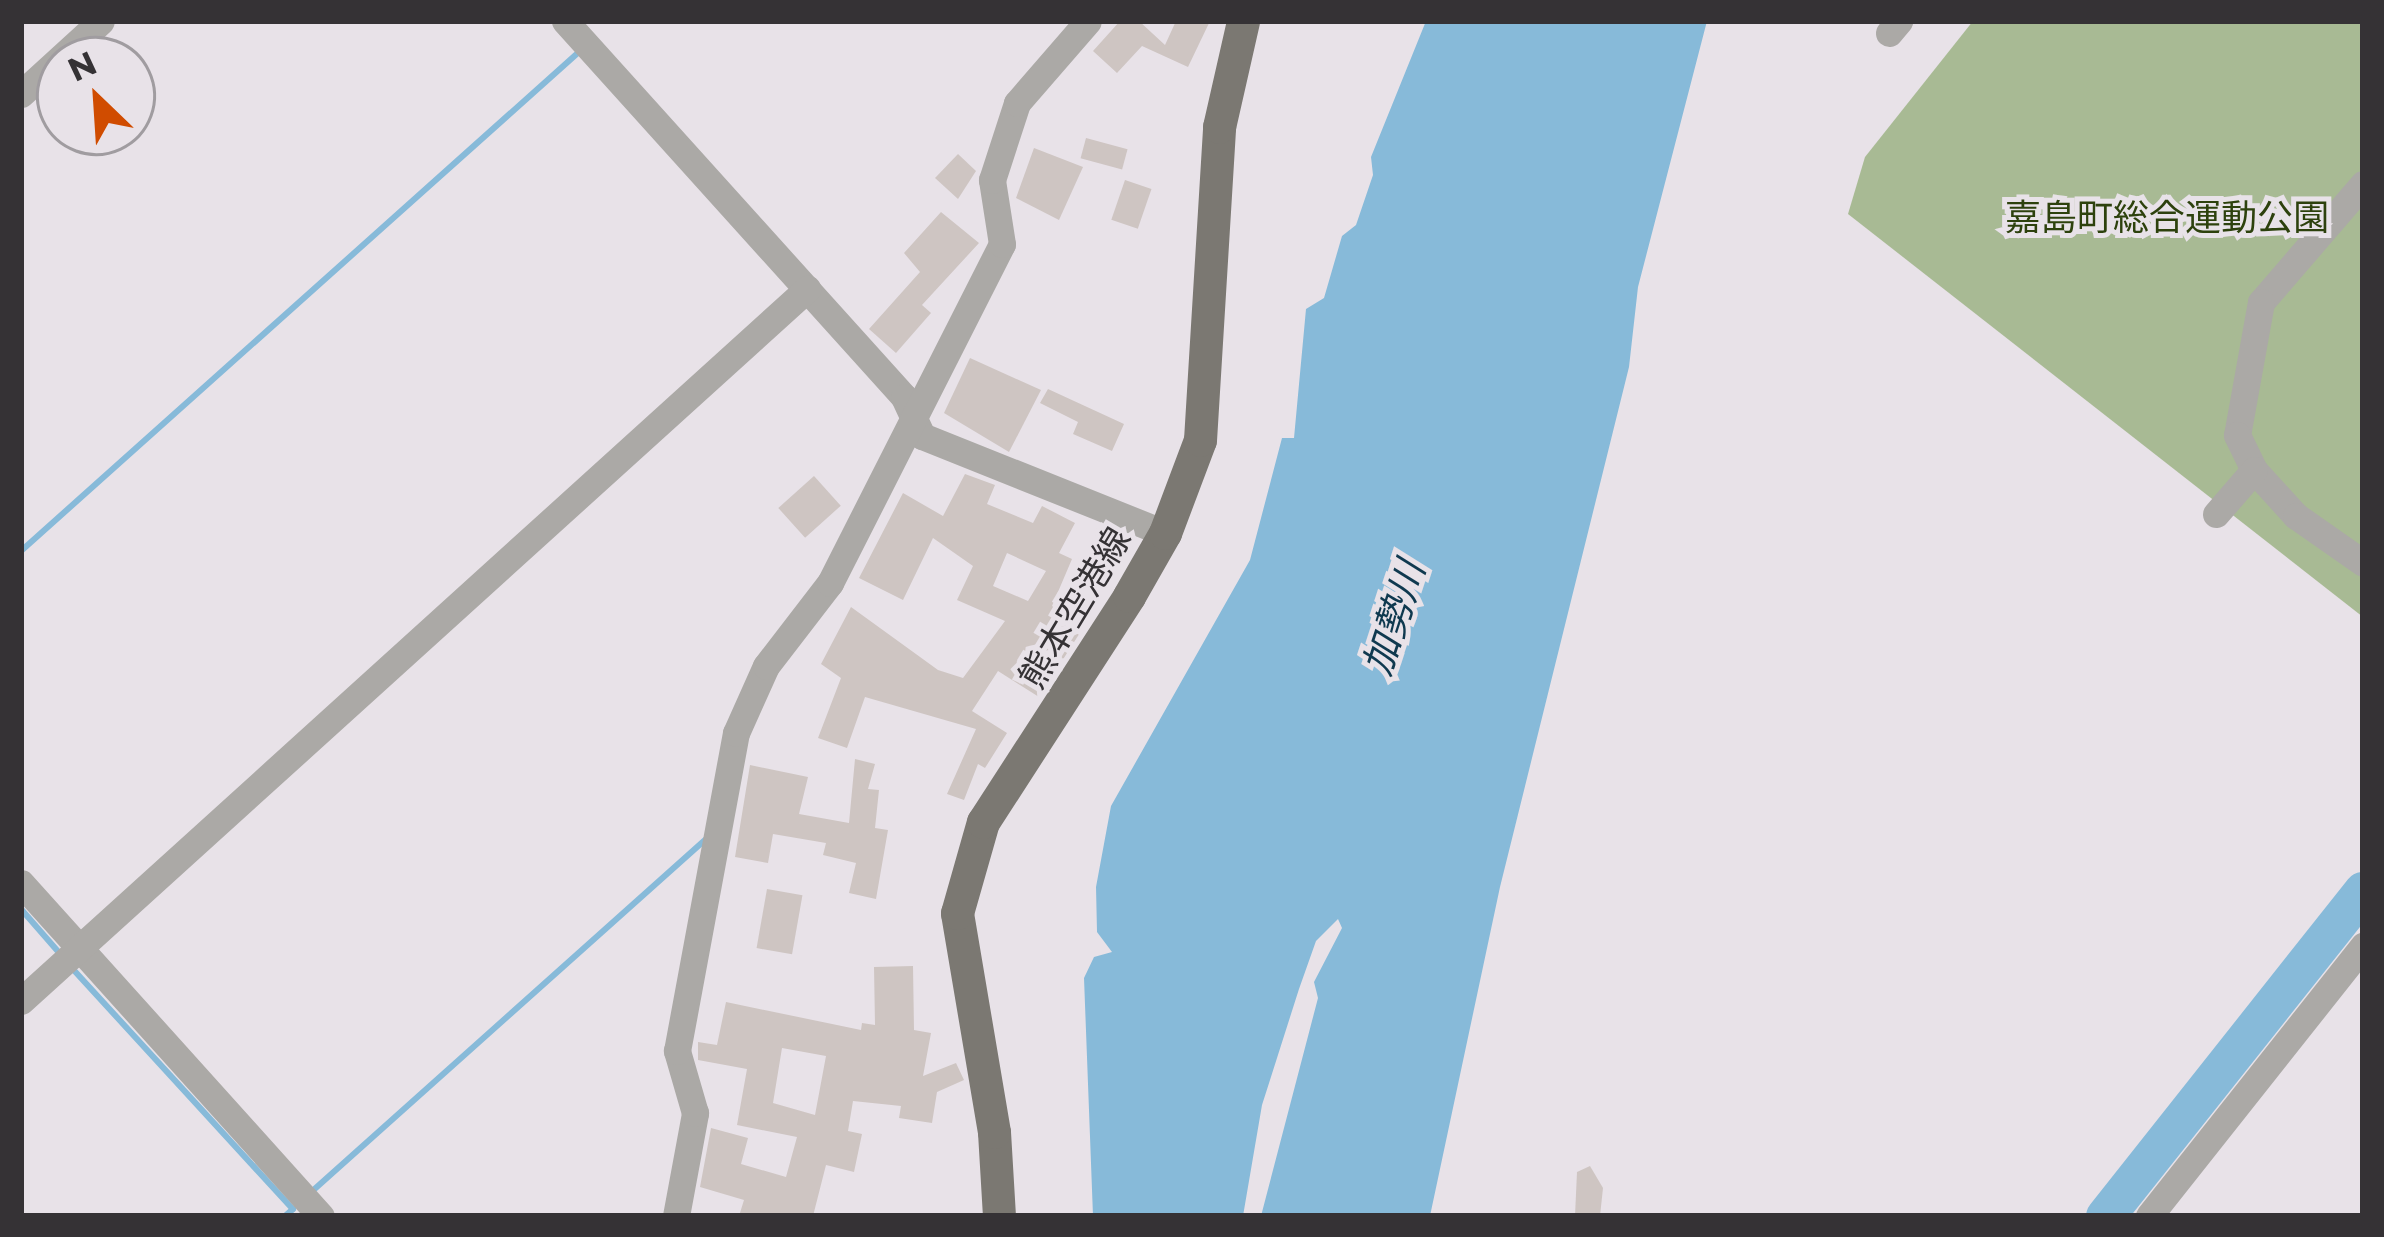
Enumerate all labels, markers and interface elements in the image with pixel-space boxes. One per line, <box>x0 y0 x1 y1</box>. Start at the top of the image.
north arrow <box>36 36 156 156</box>
text: N <box>62 42 103 90</box>
park label: 嘉島町総合運動公園 <box>2005 196 2329 240</box>
street label: 熊本空港線 <box>1010 520 1140 696</box>
water label: 加勢川 <box>1354 555 1434 681</box>

